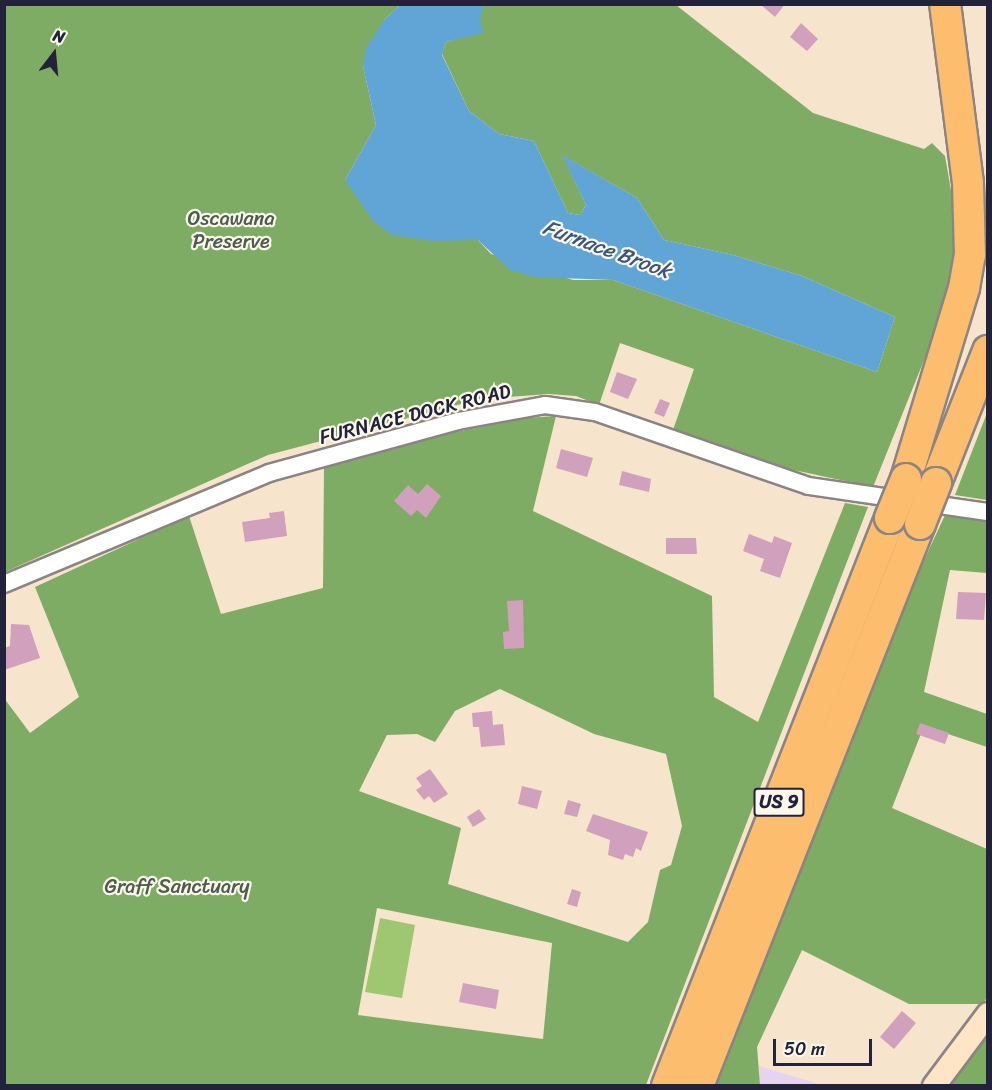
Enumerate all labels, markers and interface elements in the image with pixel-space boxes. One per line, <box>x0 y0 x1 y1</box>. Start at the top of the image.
text: N <box>50 21 68 52</box>
north arrow <box>24 24 84 84</box>
park label: Oscawana Preserve <box>188 207 274 254</box>
water label: Furnace Brook <box>540 214 674 284</box>
street label: FURNACE DOCK ROAD <box>317 379 513 449</box>
road number: US 9 <box>754 787 804 817</box>
park label: Graff Sanctuary <box>105 874 249 898</box>
scale bar <box>776 1027 875 1065</box>
text: 50 m <box>784 1033 825 1065</box>

